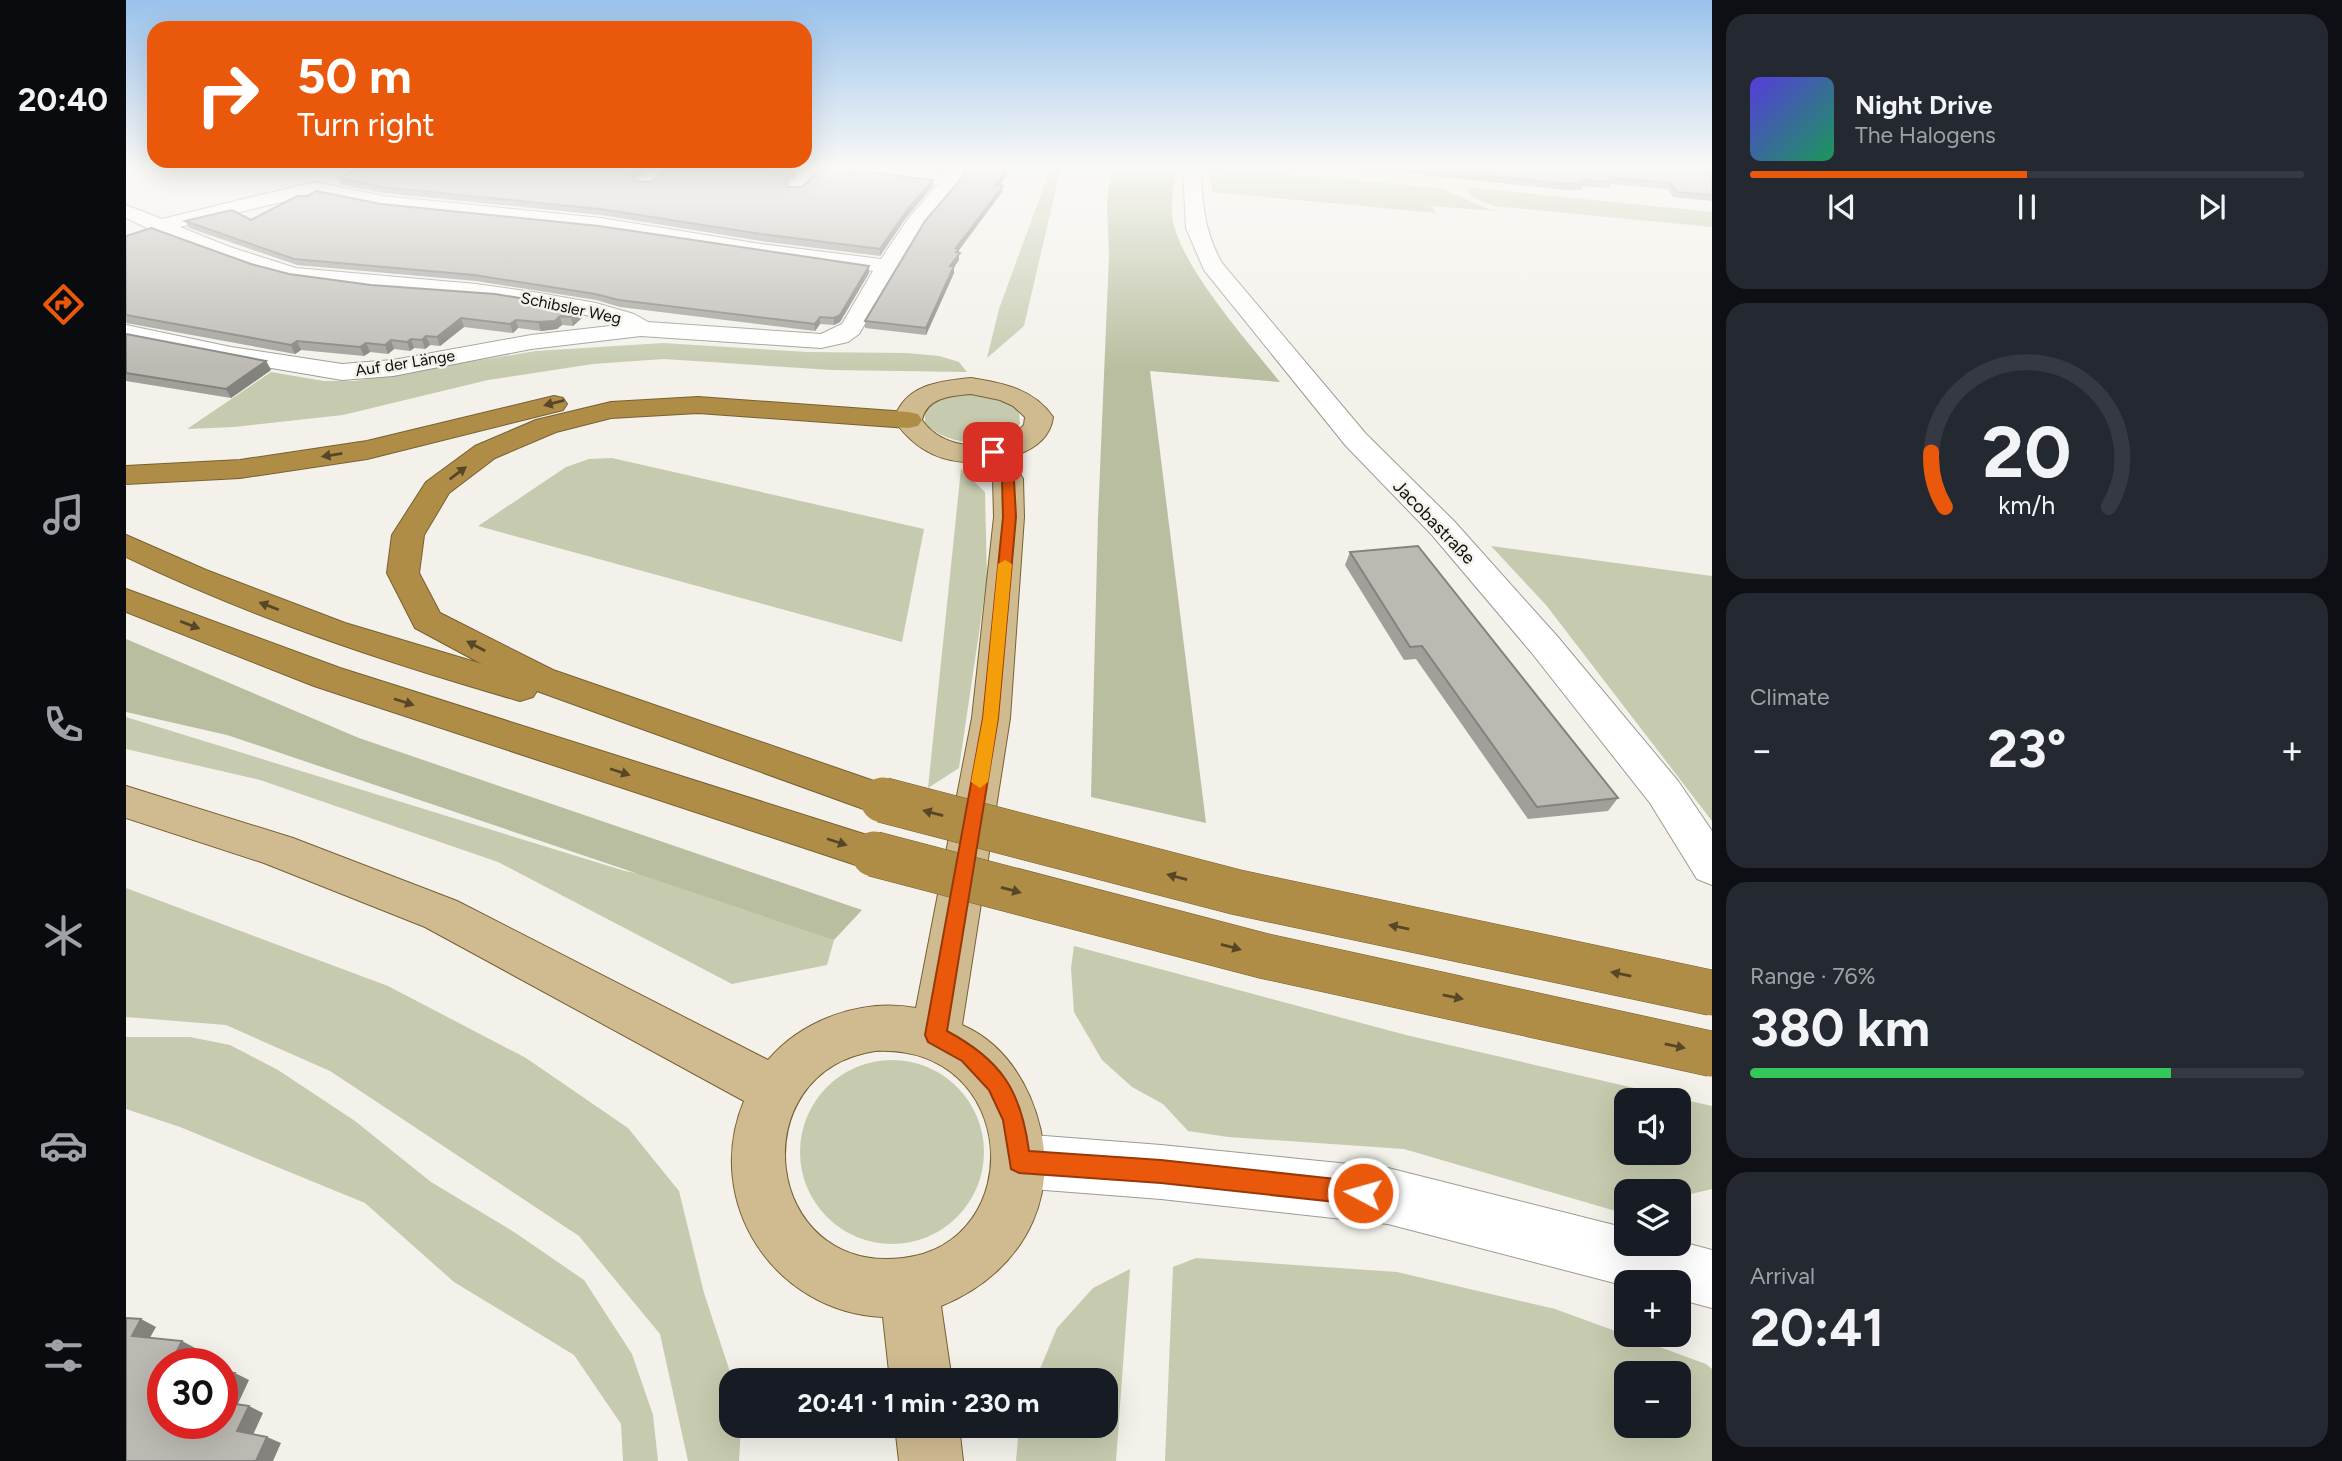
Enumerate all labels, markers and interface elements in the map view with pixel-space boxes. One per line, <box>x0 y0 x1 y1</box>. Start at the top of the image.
text: 50 m <box>297 46 412 105</box>
icon: right <box>182 49 273 140</box>
text: 20:40 <box>18 81 108 119</box>
text: Night Drive <box>1855 89 1992 121</box>
text: Turn right <box>297 106 435 144</box>
text: The Halogens <box>1855 121 1996 149</box>
icon: previous <box>1823 188 1861 226</box>
icon: pause <box>2008 188 2046 226</box>
icon: next <box>2193 188 2231 226</box>
icon: directions <box>39 280 88 329</box>
street label: Schibsler Weg <box>519 288 623 328</box>
street label: Auf der Länge <box>354 346 456 380</box>
one-way arrow <box>543 398 565 409</box>
text: 20 <box>1982 409 2072 496</box>
pin <box>963 422 1023 482</box>
icon: arrive <box>974 433 1012 471</box>
one-way arrow <box>321 450 343 461</box>
one-way arrow <box>449 466 467 480</box>
street label: Jacobastraße <box>1388 475 1480 569</box>
icon: music <box>39 490 88 539</box>
text: km/h <box>1998 490 2056 520</box>
one-way arrow <box>259 600 280 611</box>
one-way arrow <box>179 619 200 630</box>
one-way arrow <box>466 640 486 651</box>
text: Climate <box>1750 683 1829 711</box>
one-way arrow <box>393 697 414 708</box>
icon: phone <box>39 700 88 749</box>
text: 23° <box>1988 718 2066 780</box>
text: − <box>1750 727 1774 773</box>
text: + <box>2280 727 2304 773</box>
one-way arrow <box>610 767 631 778</box>
one-way arrow <box>922 807 944 818</box>
one-way arrow <box>826 837 847 848</box>
one-way arrow <box>1166 871 1188 882</box>
one-way arrow <box>1000 885 1022 896</box>
icon: climate <box>39 911 88 960</box>
one-way arrow <box>1388 921 1410 932</box>
one-way arrow <box>1221 943 1242 953</box>
text: Range · 76% <box>1750 962 1876 990</box>
one-way arrow <box>1610 968 1632 979</box>
one-way arrow <box>1442 992 1464 1003</box>
text: 380 km <box>1750 997 1930 1059</box>
one-way arrow <box>1664 1041 1686 1052</box>
map controls <box>1614 1088 1691 1438</box>
button: sound <box>1614 1088 1691 1165</box>
icon: car <box>39 1121 88 1170</box>
position arrow <box>1326 1156 1400 1230</box>
button: layers <box>1614 1179 1691 1256</box>
text: Arrival <box>1750 1262 1815 1290</box>
button: + <box>1614 1270 1691 1347</box>
text: 20:41 <box>1750 1297 1884 1359</box>
icon: filters <box>39 1331 88 1380</box>
speed limit sign: 30 <box>147 1348 238 1439</box>
button: − <box>1614 1361 1691 1438</box>
text: 20:41 · 1 min · 230 m <box>797 1387 1040 1419</box>

